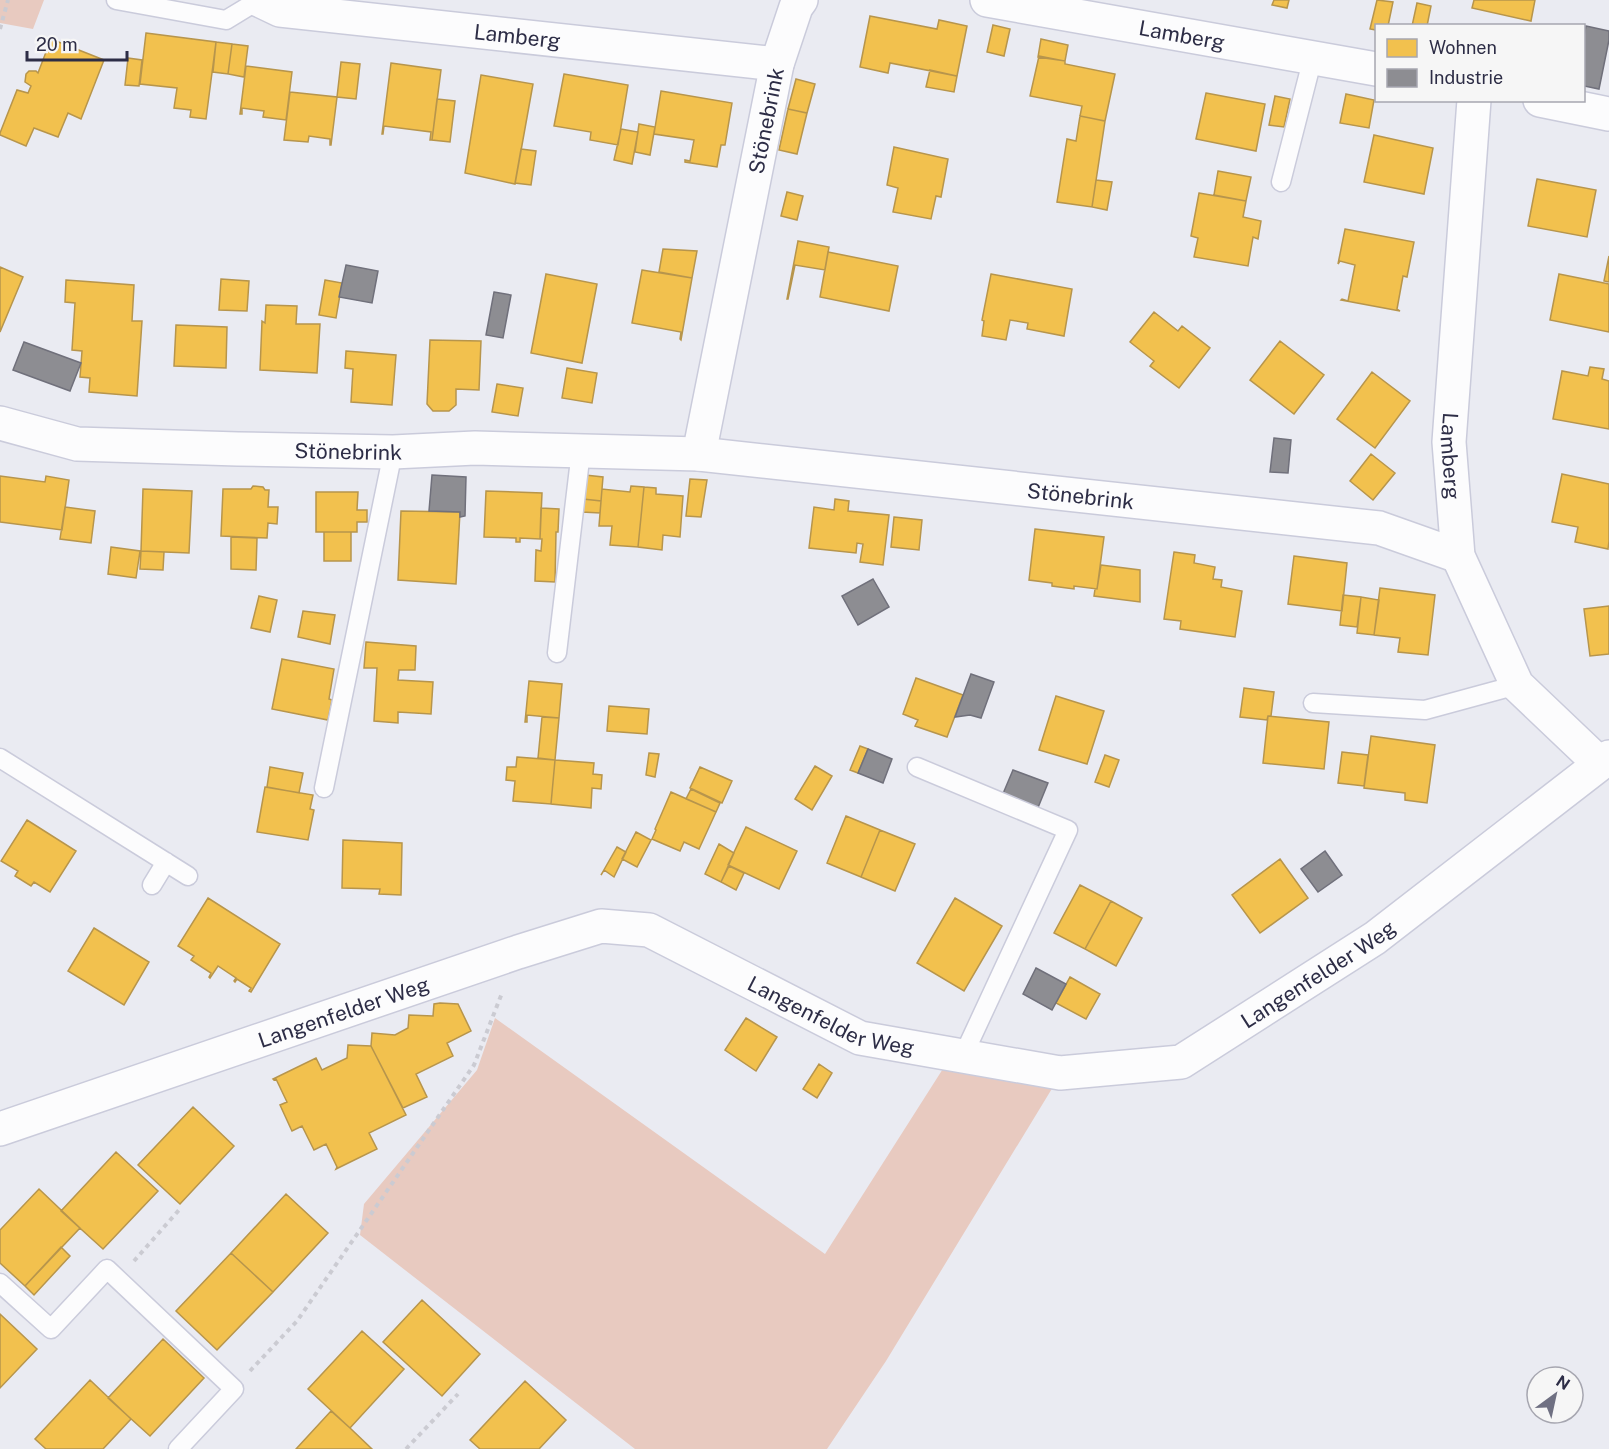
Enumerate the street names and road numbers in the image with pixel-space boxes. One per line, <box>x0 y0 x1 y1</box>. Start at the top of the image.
street label: Lamberg <box>1137 15 1227 54</box>
street label: Lamberg <box>473 19 562 53</box>
street label: Stönebrink <box>743 65 789 176</box>
street label: Lamberg <box>1436 412 1466 500</box>
street label: Stönebrink <box>294 438 403 465</box>
street label: Stönebrink <box>1026 477 1136 514</box>
street label: Langenfelder Weg <box>1236 915 1400 1033</box>
street label: Langenfelder Weg <box>744 970 916 1060</box>
street label: Langenfelder Weg <box>255 971 432 1052</box>

